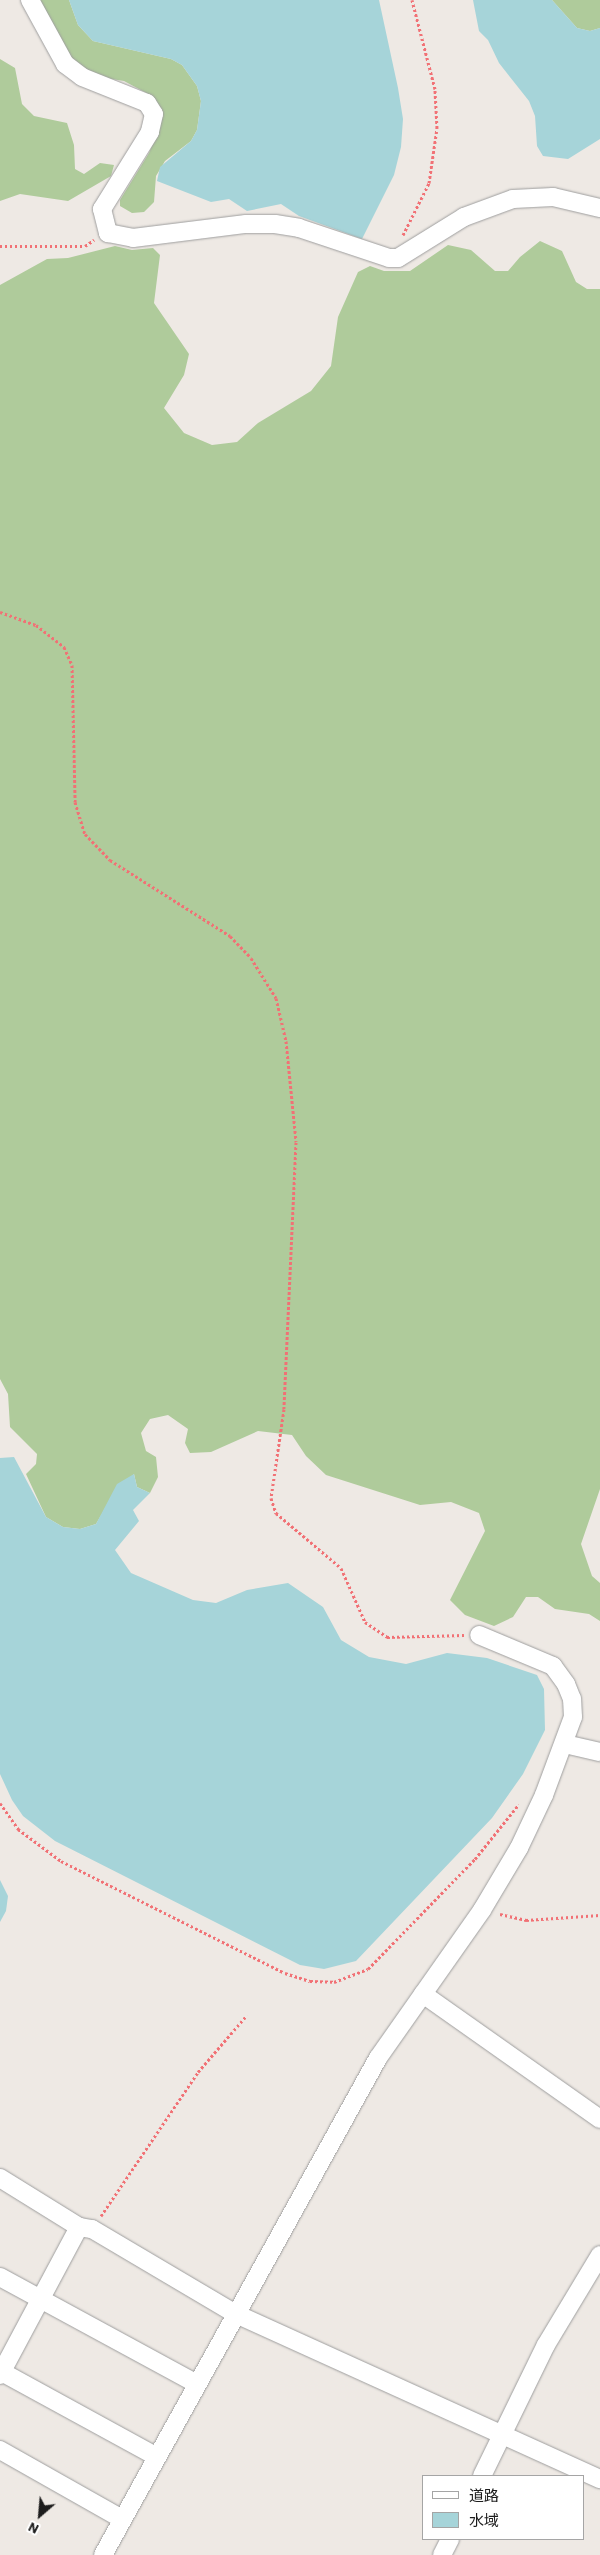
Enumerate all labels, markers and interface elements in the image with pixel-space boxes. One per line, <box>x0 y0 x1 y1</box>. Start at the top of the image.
legend <box>422 2475 585 2540</box>
text: 道路 <box>469 2486 499 2504</box>
north arrow <box>15 2490 65 2540</box>
text: 水域 <box>469 2511 499 2529</box>
text: N <box>25 2519 41 2538</box>

